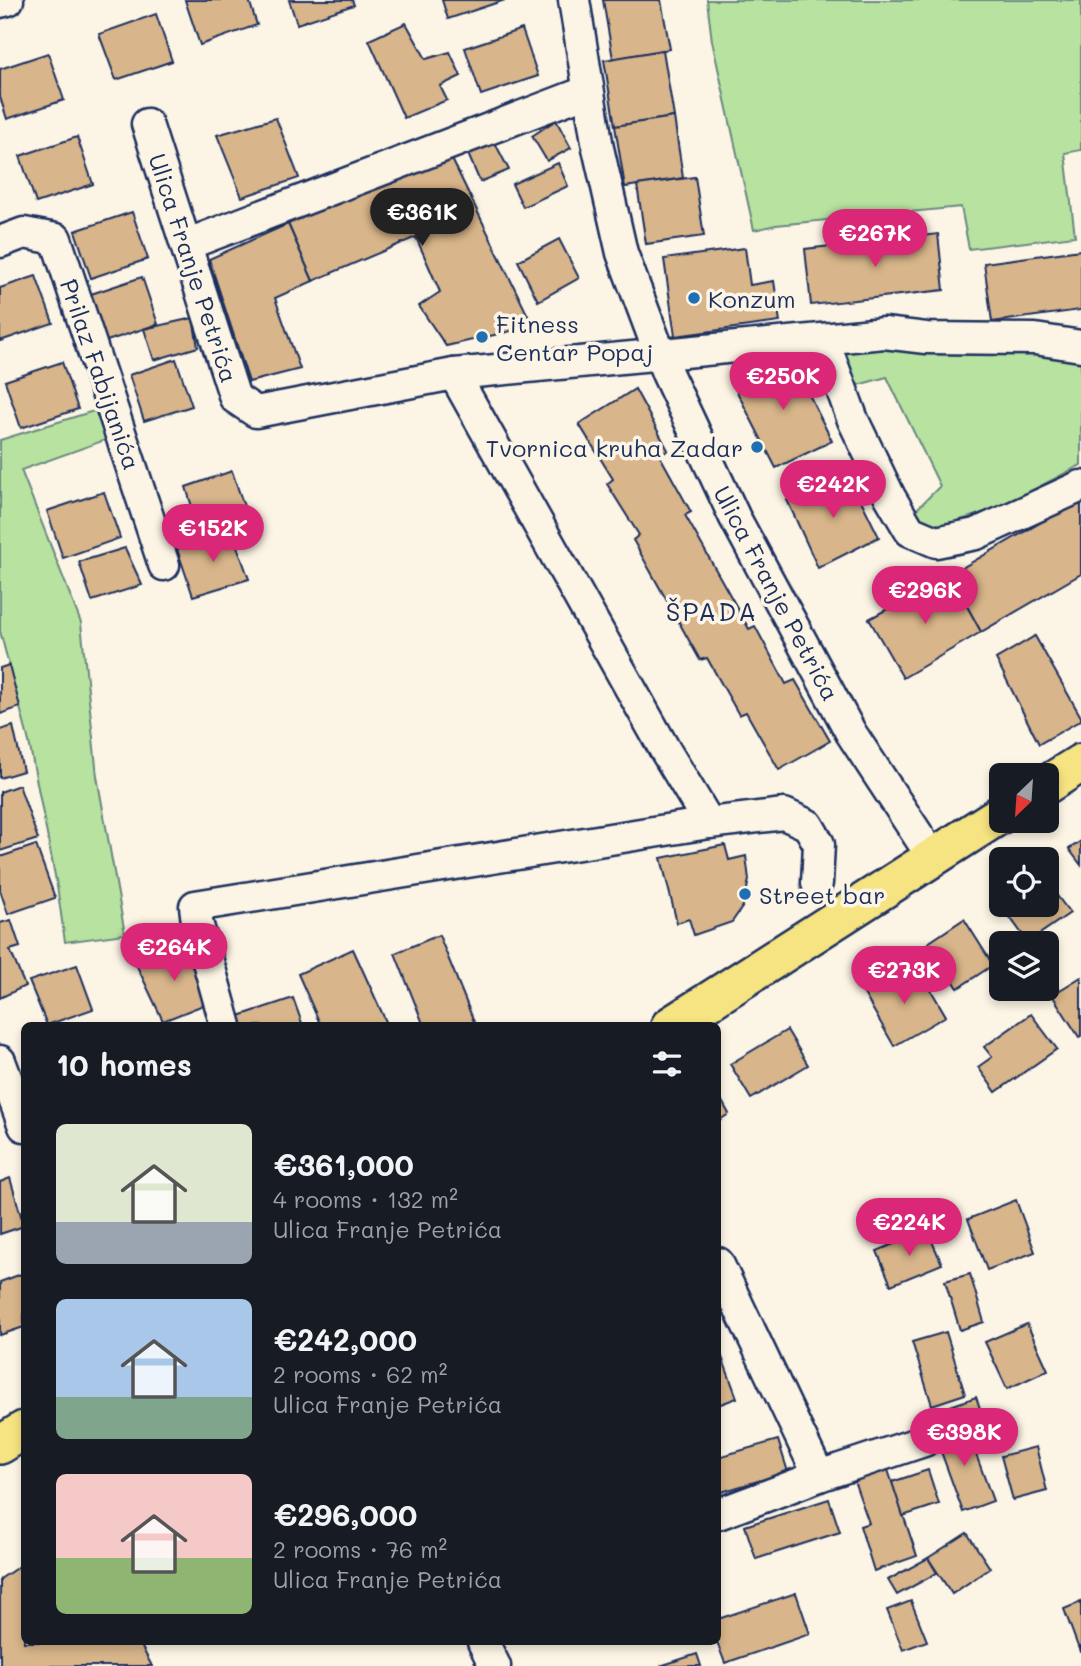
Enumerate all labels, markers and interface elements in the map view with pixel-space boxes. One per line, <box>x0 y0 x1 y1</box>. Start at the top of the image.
street label: Ulica Franje Petrića <box>142 150 246 386</box>
pin: €361K <box>373 188 471 248</box>
text: €361K <box>386 196 458 226</box>
pin: €267K <box>826 210 924 269</box>
text: €267K <box>838 217 912 247</box>
street label: Prilaz Fabijanića <box>54 275 148 473</box>
place label: Konzum <box>708 283 796 314</box>
marker: Konzum <box>686 290 702 306</box>
place label: Fitness Centar Popaj <box>496 308 653 367</box>
marker: Fitness Centar Popaj <box>474 329 490 345</box>
pin: €250K <box>734 352 832 412</box>
text: €250K <box>746 360 820 390</box>
place label: Tvornica kruha Zadar <box>486 432 743 463</box>
marker: Tvornica kruha Zadar <box>749 439 765 455</box>
pin: €242K <box>784 461 882 520</box>
text: €242K <box>796 468 870 498</box>
street label: Ulica Franje Petrića <box>707 480 847 706</box>
pin: €152K <box>164 504 262 564</box>
text: €152K <box>178 512 248 542</box>
pin: €296K <box>876 566 974 626</box>
text: €296K <box>888 574 962 604</box>
district label: ŠPADA <box>666 594 758 628</box>
north arrow <box>989 763 1059 833</box>
map controls <box>989 763 1059 1001</box>
button: locate <box>989 847 1059 917</box>
place label: Street bar <box>759 879 885 910</box>
marker: Street bar <box>737 886 753 902</box>
pin: €264K <box>125 923 223 983</box>
text: €264K <box>136 931 212 961</box>
button: layers <box>989 931 1059 1001</box>
pin: €273K <box>855 946 953 1006</box>
text: €273K <box>867 954 941 984</box>
text: 10 homes <box>56 1044 192 1084</box>
icon: filters <box>648 1045 686 1083</box>
text: €361,000 <box>273 1144 414 1184</box>
icon: home <box>112 1152 196 1236</box>
text: 4 rooms · 132 m² <box>273 1184 458 1214</box>
pin: €224K <box>860 1198 958 1258</box>
text: €224K <box>872 1206 946 1236</box>
text: Ulica Franje Petrića <box>273 1214 502 1244</box>
text: €242,000 <box>273 1319 417 1359</box>
icon: home <box>112 1327 196 1411</box>
text: 2 rooms · 62 m² <box>273 1359 447 1389</box>
text: Ulica Franje Petrića <box>273 1389 502 1419</box>
pin: €398K <box>915 1408 1013 1468</box>
text: €398K <box>926 1416 1002 1446</box>
text: €296,000 <box>273 1494 417 1534</box>
icon: home <box>112 1502 196 1586</box>
text: 2 rooms · 76 m² <box>273 1534 447 1564</box>
text: Ulica Franje Petrića <box>273 1564 502 1594</box>

